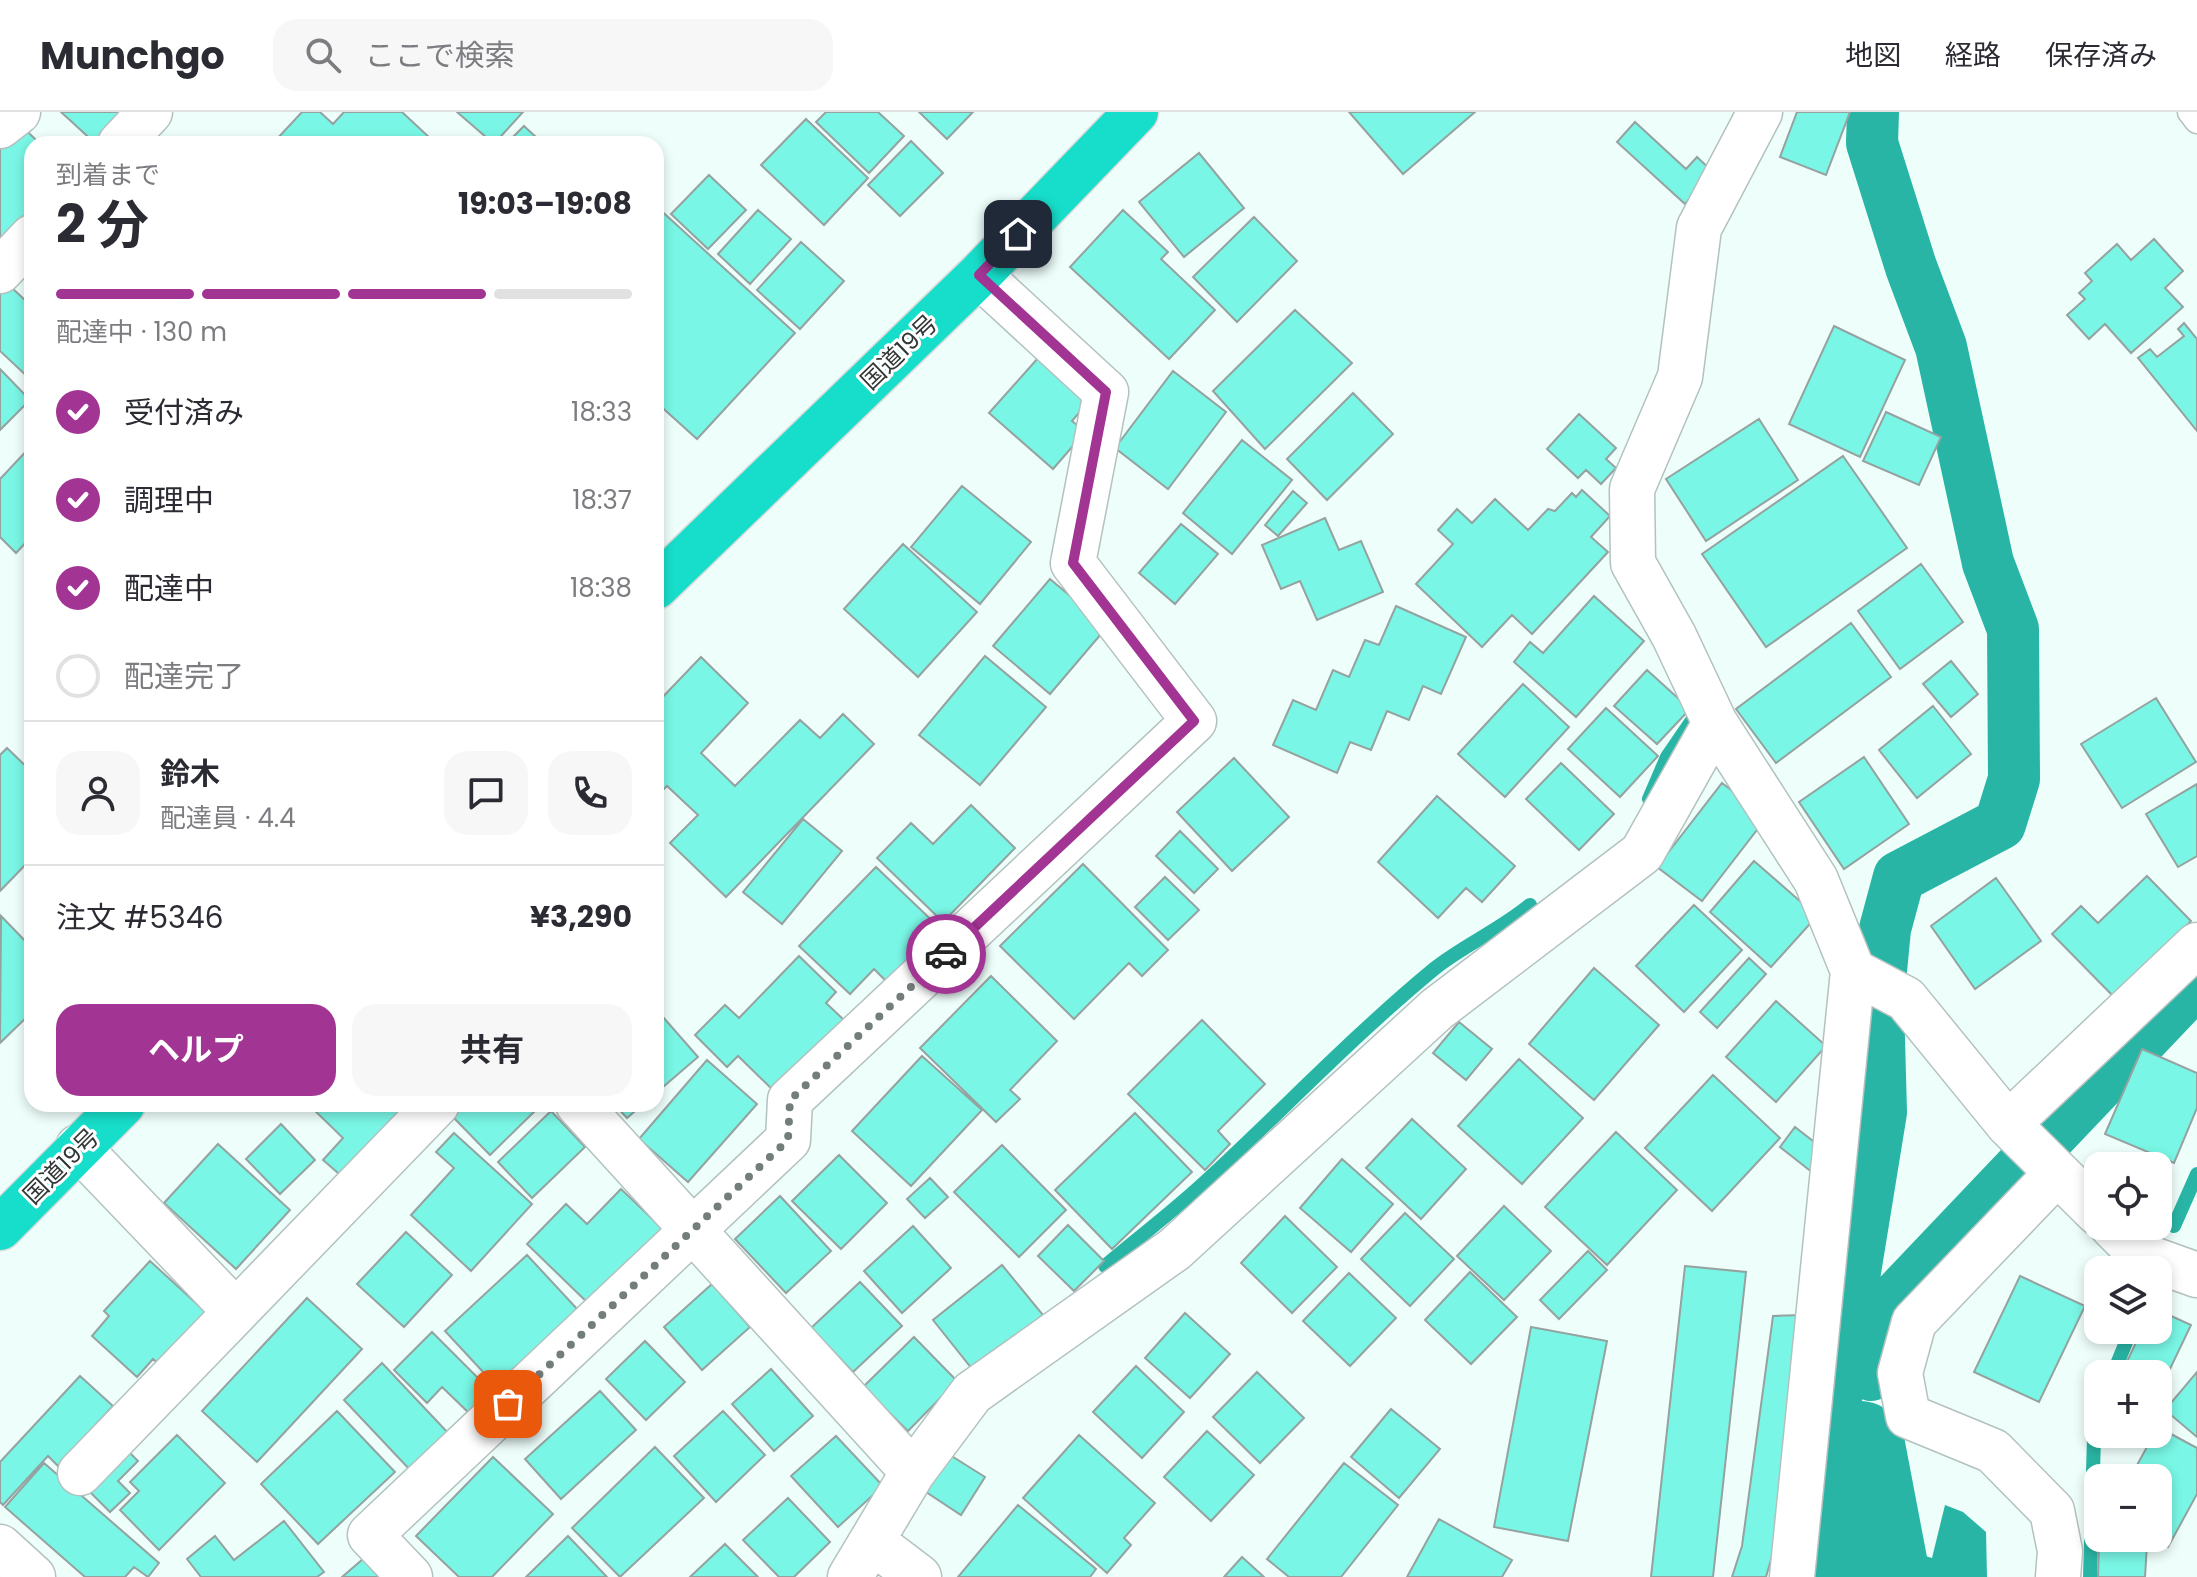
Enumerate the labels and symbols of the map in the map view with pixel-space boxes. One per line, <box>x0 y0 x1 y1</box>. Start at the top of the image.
pin <box>984 200 1052 268</box>
street label: 国道19号 <box>853 307 945 397</box>
courier <box>906 914 986 994</box>
street label: 国道19号 <box>16 1121 106 1211</box>
pin <box>474 1370 542 1438</box>

